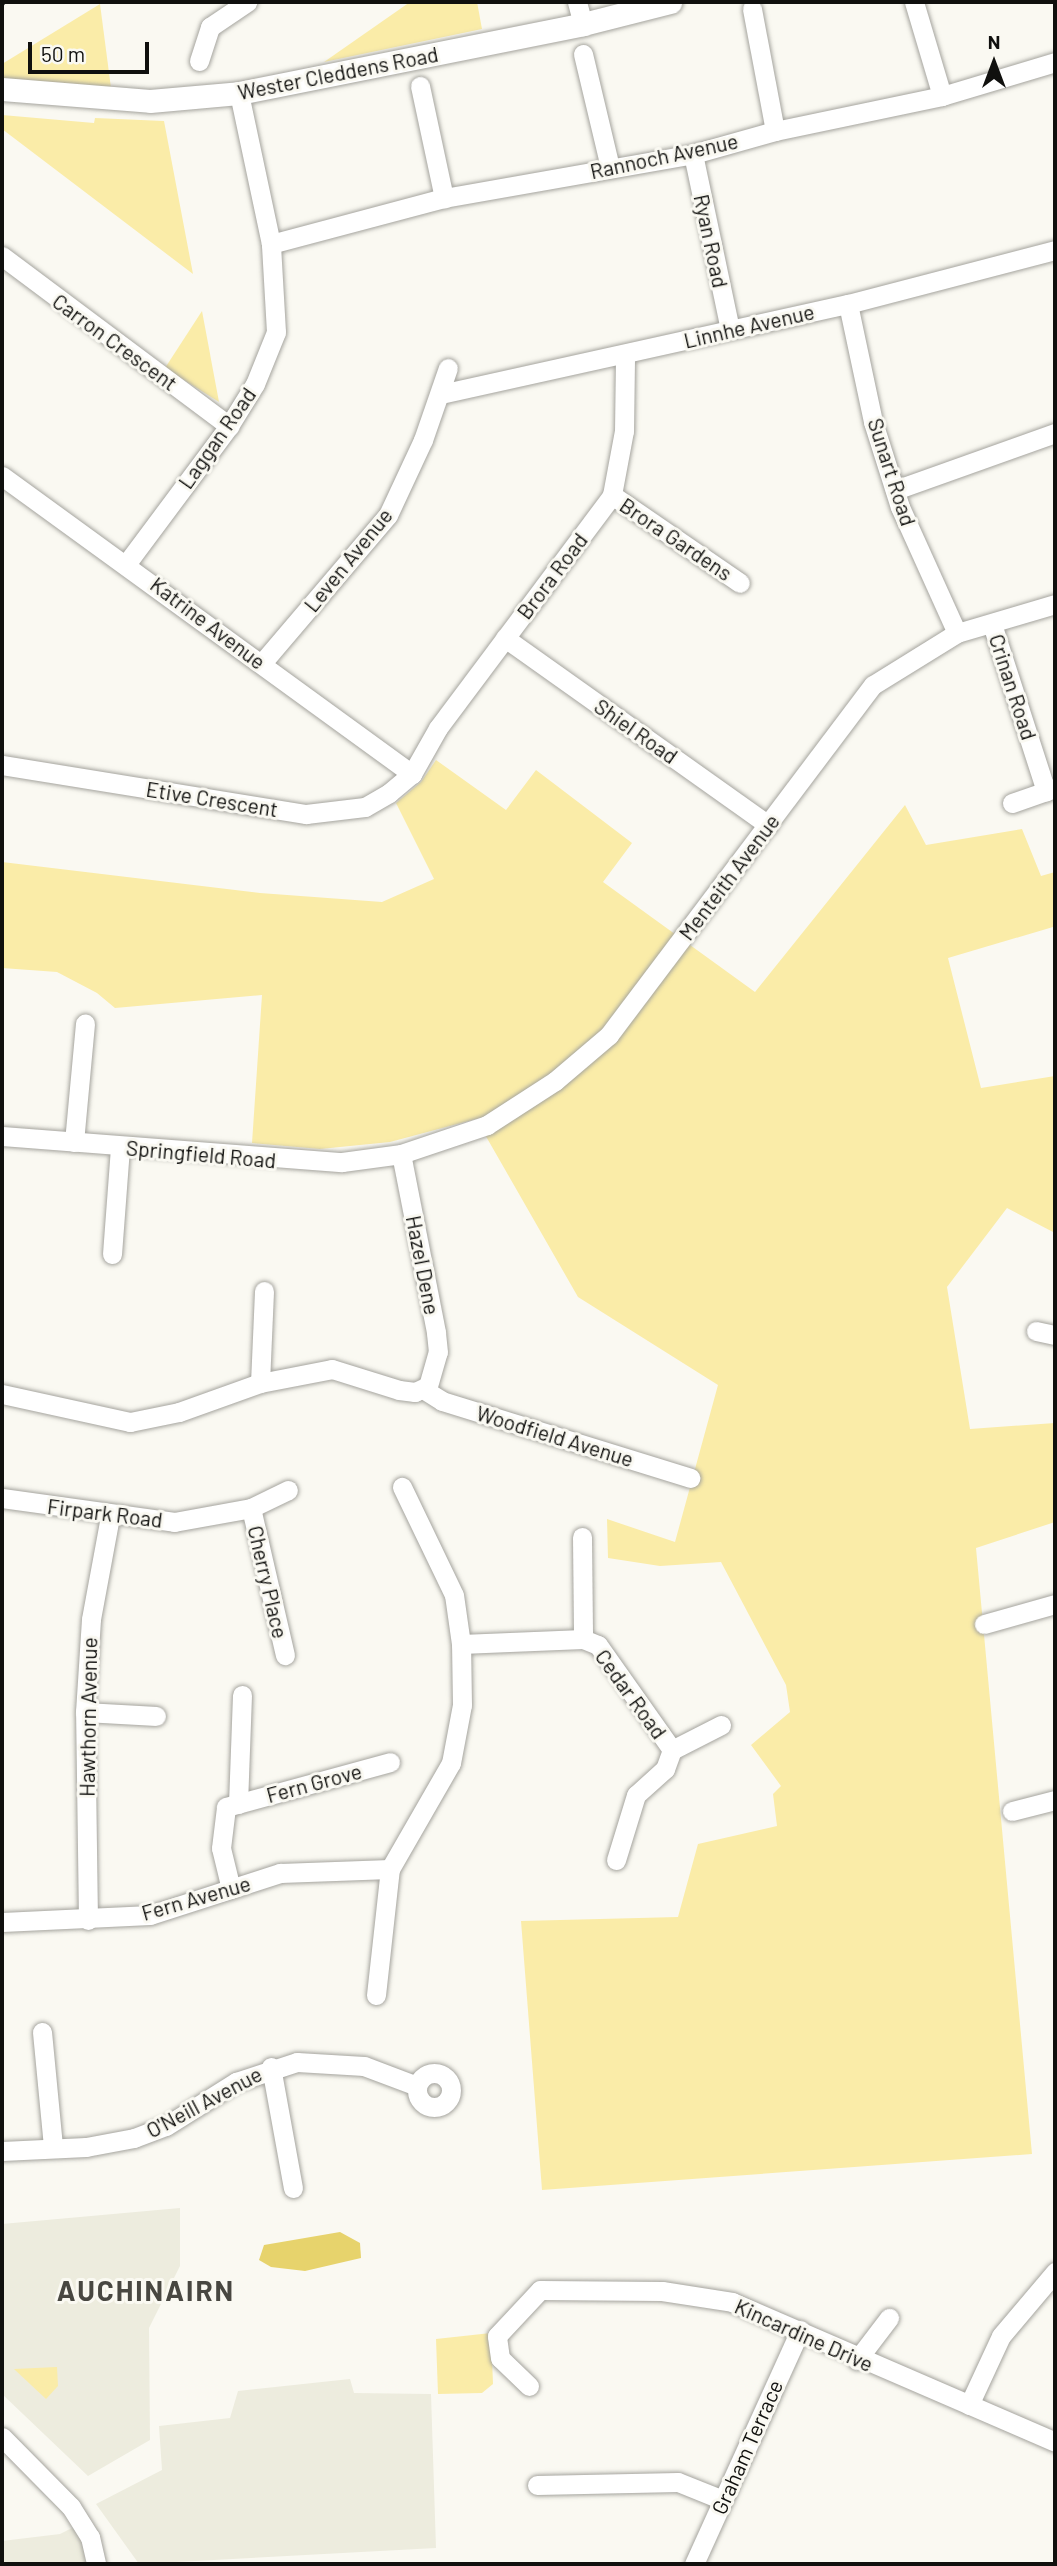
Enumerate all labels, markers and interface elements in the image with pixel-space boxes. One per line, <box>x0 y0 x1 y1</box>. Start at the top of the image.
scale bar <box>32 28 152 72</box>
north arrow <box>959 28 1029 98</box>
text: N <box>988 30 1000 53</box>
text: 50 m <box>41 41 85 66</box>
street label: Wester Cleddens Road <box>236 41 440 105</box>
street label: Rannoch Avenue <box>588 128 740 184</box>
street label: Ryan Road <box>689 192 733 290</box>
street label: Carron Crescent <box>48 288 182 396</box>
street label: Linnhe Avenue <box>681 299 817 353</box>
street label: Laggan Road <box>173 383 261 493</box>
street label: Sunart Road <box>863 415 921 529</box>
street label: Brora Gardens <box>615 492 737 586</box>
street label: Leven Avenue <box>299 503 397 617</box>
street label: Brora Road <box>512 528 592 624</box>
street label: Katrine Avenue <box>146 572 270 674</box>
street label: Crinan Road <box>984 631 1042 743</box>
street label: Shiel Road <box>590 693 682 769</box>
street label: Etive Crescent <box>144 776 280 822</box>
street label: Menteith Avenue <box>673 809 785 945</box>
street label: Springfield Road <box>125 1135 277 1173</box>
street label: Hazel Dene <box>401 1213 445 1317</box>
street label: Woodfield Avenue <box>473 1400 637 1472</box>
street label: Firpark Road <box>46 1493 164 1533</box>
street label: Cherry Place <box>243 1523 293 1641</box>
street label: Hawthorn Avenue <box>74 1637 102 1797</box>
street label: Cedar Road <box>590 1644 672 1744</box>
street label: Fern Grove <box>264 1758 364 1808</box>
street label: Fern Avenue <box>139 1870 253 1926</box>
street label: O'Neill Avenue <box>142 2061 266 2143</box>
district label: AUCHINAIRN <box>58 2273 234 2307</box>
street label: Kincardine Drive <box>731 2293 877 2377</box>
street label: Graham Terrace <box>706 2376 788 2518</box>

